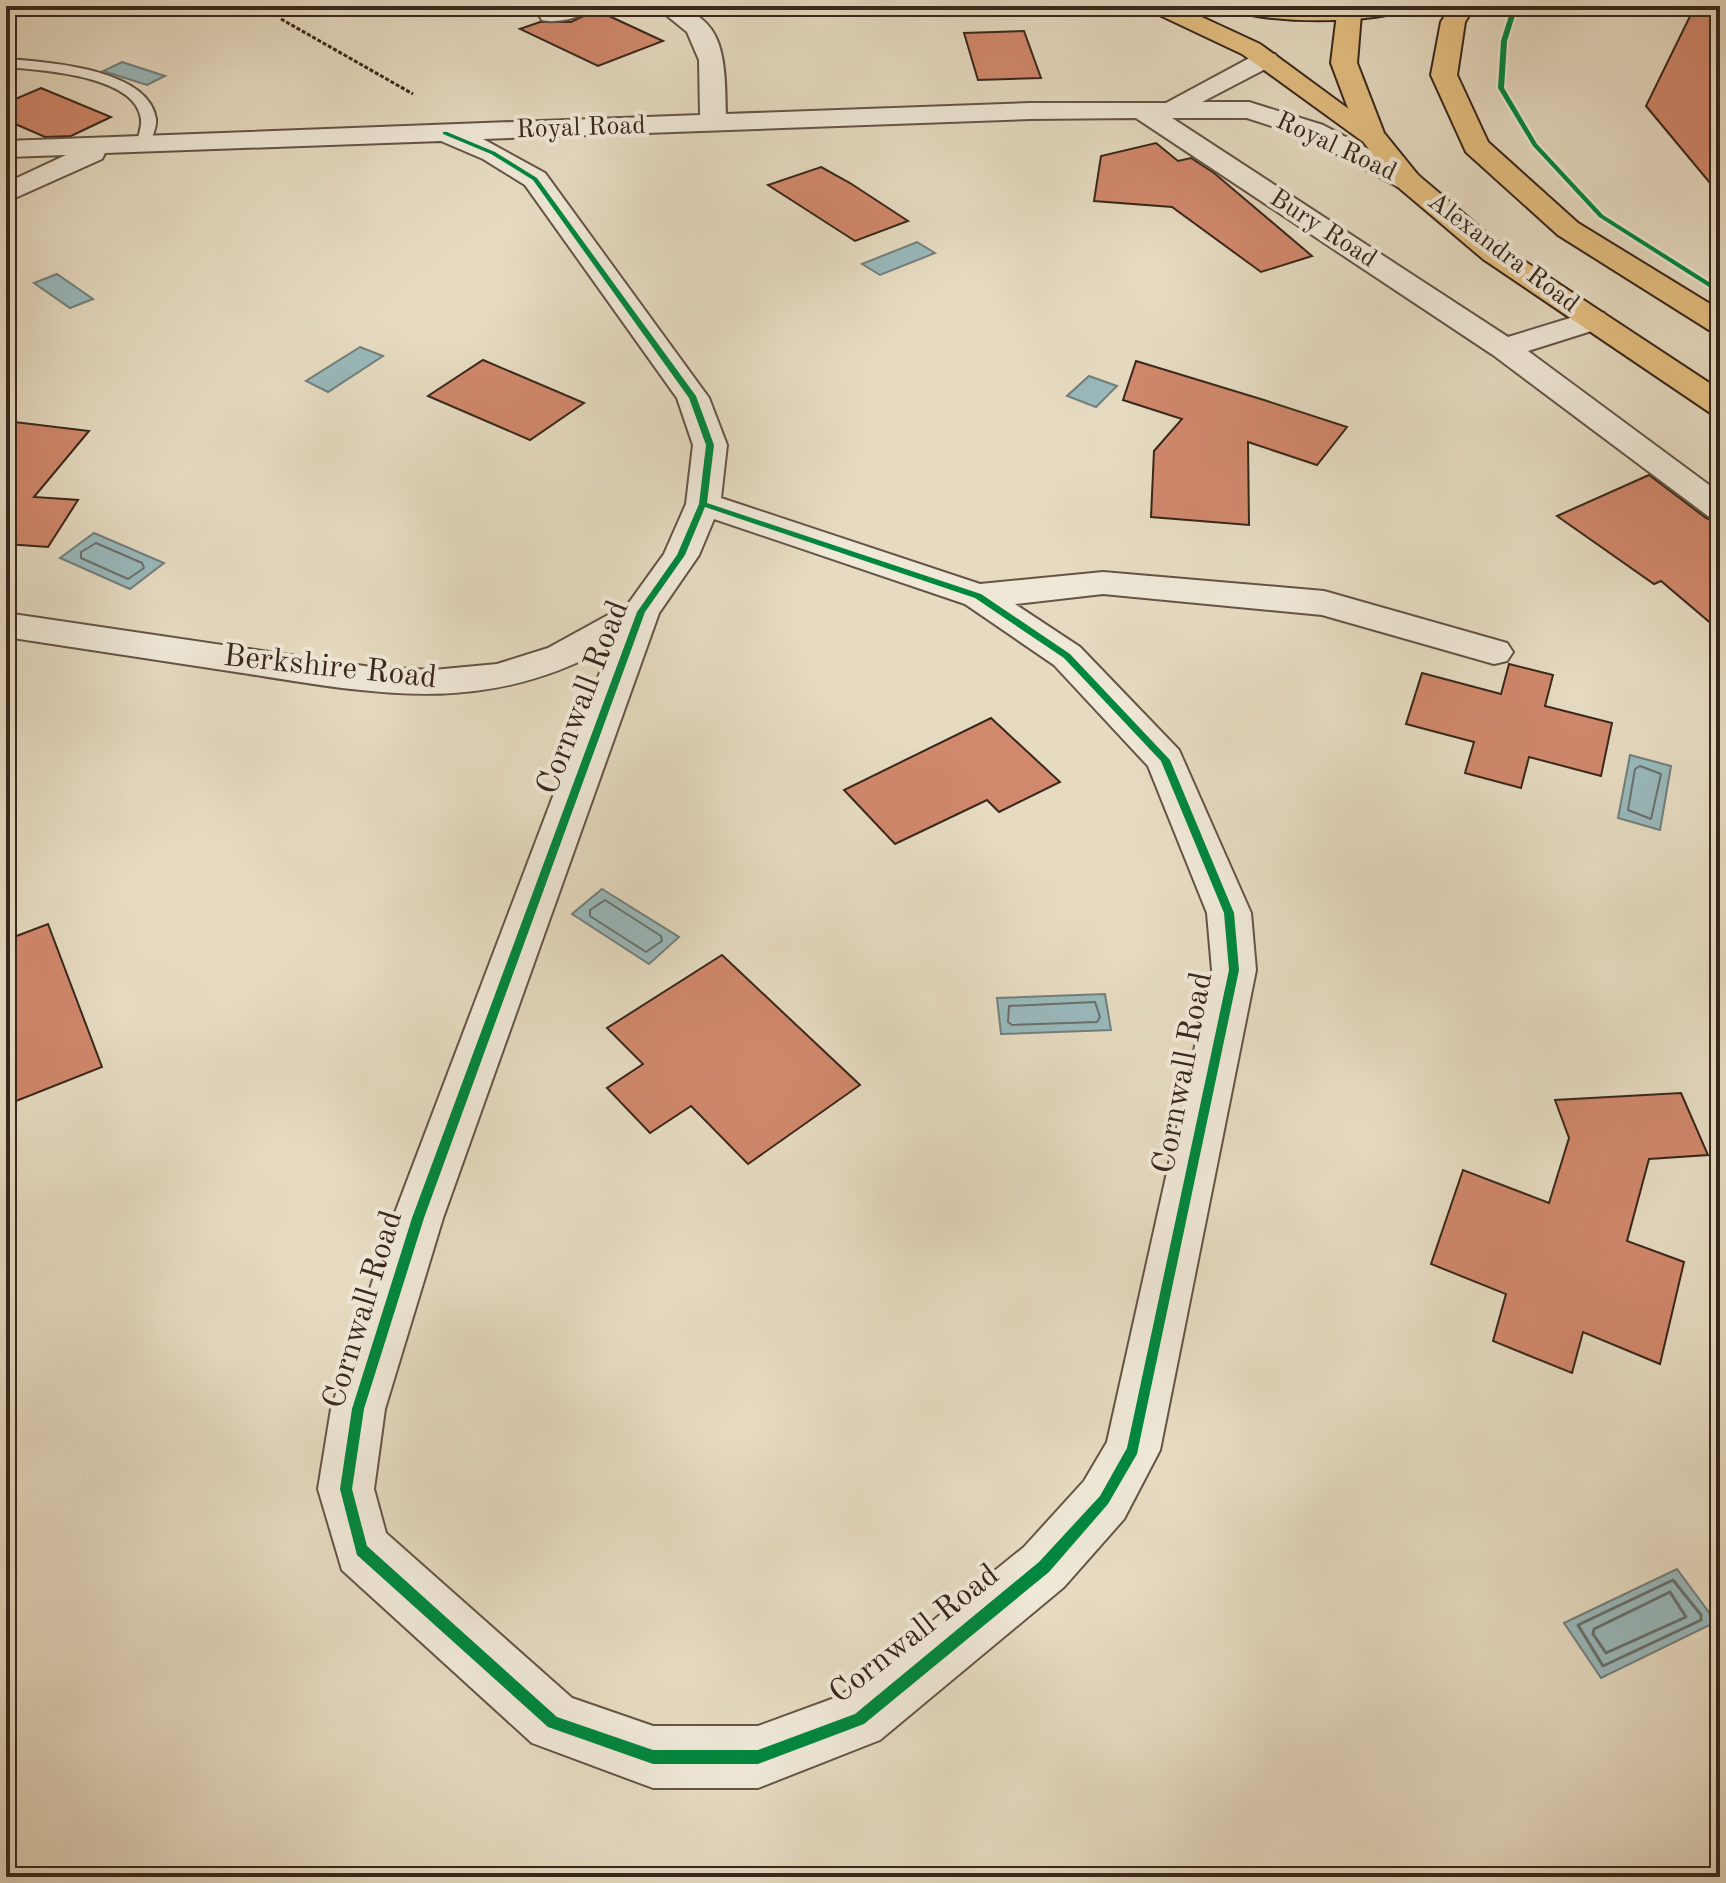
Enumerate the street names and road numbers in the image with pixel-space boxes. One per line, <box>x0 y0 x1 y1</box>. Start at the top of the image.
street label: Royal Road <box>1272 108 1400 186</box>
street label: Royal Road <box>516 113 646 143</box>
street label: Bury Road <box>1265 185 1381 273</box>
street label: Alexandra Road <box>1423 188 1583 318</box>
street label: Cornwall Road <box>532 597 636 799</box>
street label: Berkshire Road <box>222 641 438 695</box>
street label: Cornwall Road <box>1149 969 1219 1177</box>
street label: Cornwall Road <box>319 1207 409 1413</box>
street label: Cornwall Road <box>824 1559 1006 1711</box>

